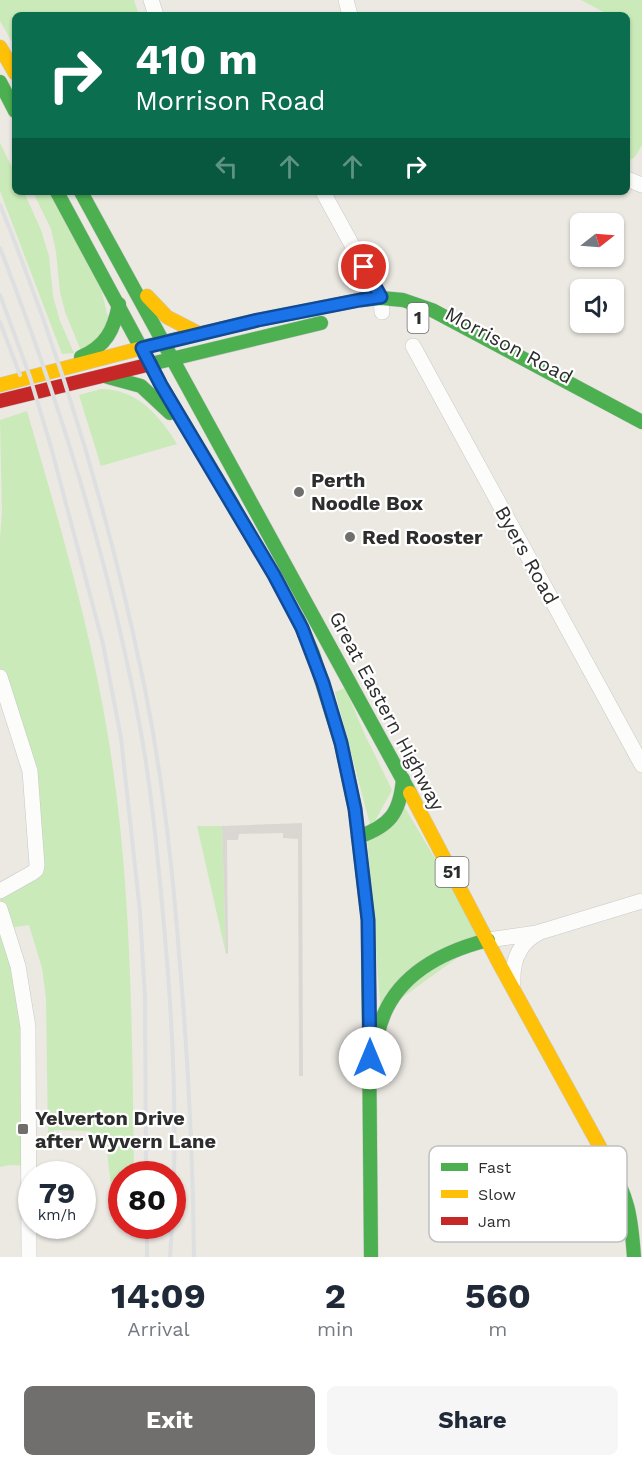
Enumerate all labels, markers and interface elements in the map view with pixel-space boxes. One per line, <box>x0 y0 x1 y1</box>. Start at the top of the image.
text: 410 m <box>135 35 258 84</box>
icon: right <box>36 36 114 114</box>
text: Morrison Road <box>135 85 326 117</box>
icon: left <box>210 150 243 183</box>
icon: ahead <box>273 150 306 183</box>
icon: ahead <box>336 150 369 183</box>
icon: right <box>399 150 432 183</box>
north arrow <box>570 213 624 267</box>
map controls <box>570 213 624 333</box>
pin <box>338 241 389 292</box>
icon: arrive <box>347 250 380 283</box>
button: sound <box>570 279 624 333</box>
street label: Morrison Road <box>441 301 577 389</box>
road number: 1 <box>408 303 428 333</box>
place label: Perth Noodle Box <box>311 468 423 515</box>
marker: Perth Noodle Box <box>292 485 306 499</box>
street label: Byers Road <box>490 502 564 608</box>
place label: Red Rooster <box>362 525 483 549</box>
marker: Red Rooster <box>343 530 357 544</box>
street label: Great Eastern Highway <box>324 607 450 815</box>
road number: 51 <box>436 857 468 887</box>
position arrow <box>338 1026 402 1090</box>
place label: Yelverton Drive after Wyvern Lane <box>35 1106 216 1153</box>
marker: Yelverton Drive after Wyvern Lane <box>16 1122 30 1136</box>
legend <box>429 1146 627 1242</box>
text: Fast <box>478 1158 511 1177</box>
speed limit sign: 80 <box>108 1161 186 1239</box>
text: 79 <box>39 1175 75 1210</box>
text: Slow <box>478 1185 516 1204</box>
text: km/h <box>38 1206 76 1224</box>
text: Jam <box>478 1212 511 1231</box>
text: 14:09 <box>111 1275 206 1317</box>
text: 2 <box>325 1275 346 1317</box>
text: 560 <box>465 1275 531 1317</box>
text: Arrival <box>127 1317 190 1341</box>
text: min <box>317 1317 354 1341</box>
text: m <box>488 1317 507 1341</box>
button: Exit <box>24 1386 315 1455</box>
button: Share <box>327 1386 618 1455</box>

